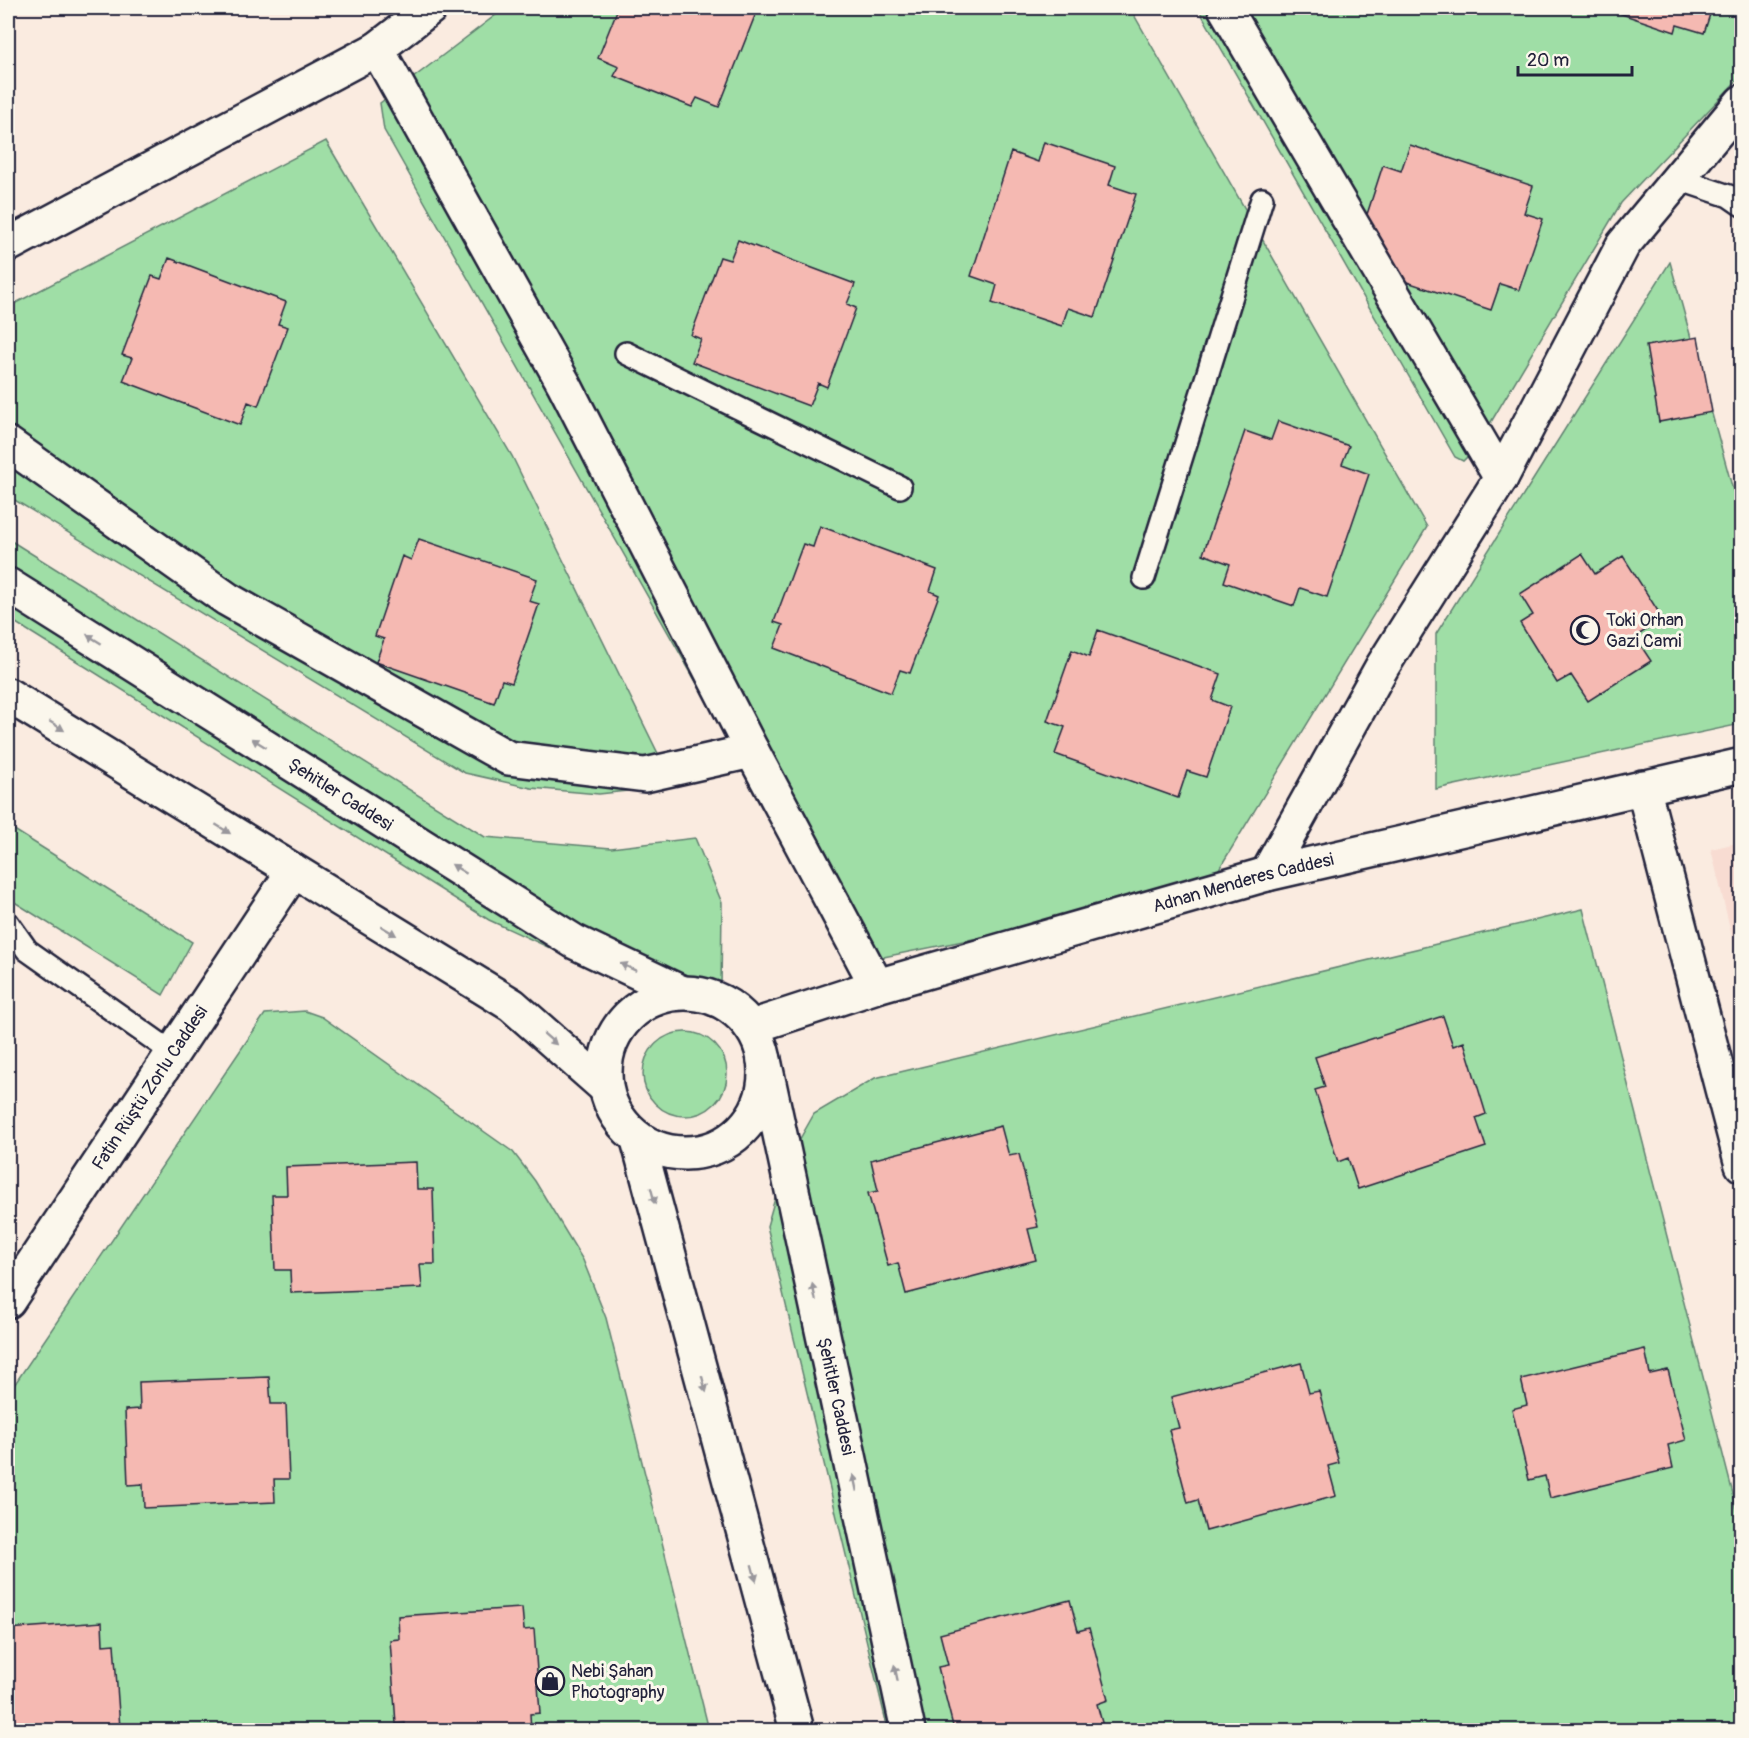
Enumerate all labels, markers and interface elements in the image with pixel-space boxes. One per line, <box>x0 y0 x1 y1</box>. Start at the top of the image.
scale bar <box>1518 39 1632 77</box>
text: 20 m <box>1527 49 1569 72</box>
place label: Toki Orhan Gazi Cami <box>1606 609 1684 653</box>
mosque icon: Toki Orhan Gazi Cami <box>1569 614 1601 646</box>
one-way arrow <box>85 634 102 645</box>
one-way arrow <box>49 720 65 731</box>
one-way arrow <box>250 738 267 749</box>
street label: Şehitler Caddesi <box>284 753 397 836</box>
one-way arrow <box>215 823 231 834</box>
street label: Adnan Menderes Caddesi <box>1150 848 1336 918</box>
one-way arrow <box>451 864 467 875</box>
one-way arrow <box>381 925 397 936</box>
one-way arrow <box>619 963 636 972</box>
street label: Fatin Rüştü Zorlu Caddesi <box>87 1001 213 1175</box>
one-way arrow <box>543 1032 558 1046</box>
one-way arrow <box>649 1187 659 1205</box>
one-way arrow <box>809 1282 818 1301</box>
street label: Şehitler Caddesi <box>812 1336 860 1457</box>
one-way arrow <box>700 1376 709 1394</box>
one-way arrow <box>850 1473 859 1492</box>
one-way arrow <box>750 1564 760 1582</box>
place label: Nebi Şahan Photography <box>571 1660 665 1704</box>
one-way arrow <box>890 1664 900 1683</box>
shop icon: Nebi Şahan Photography <box>534 1665 566 1697</box>

